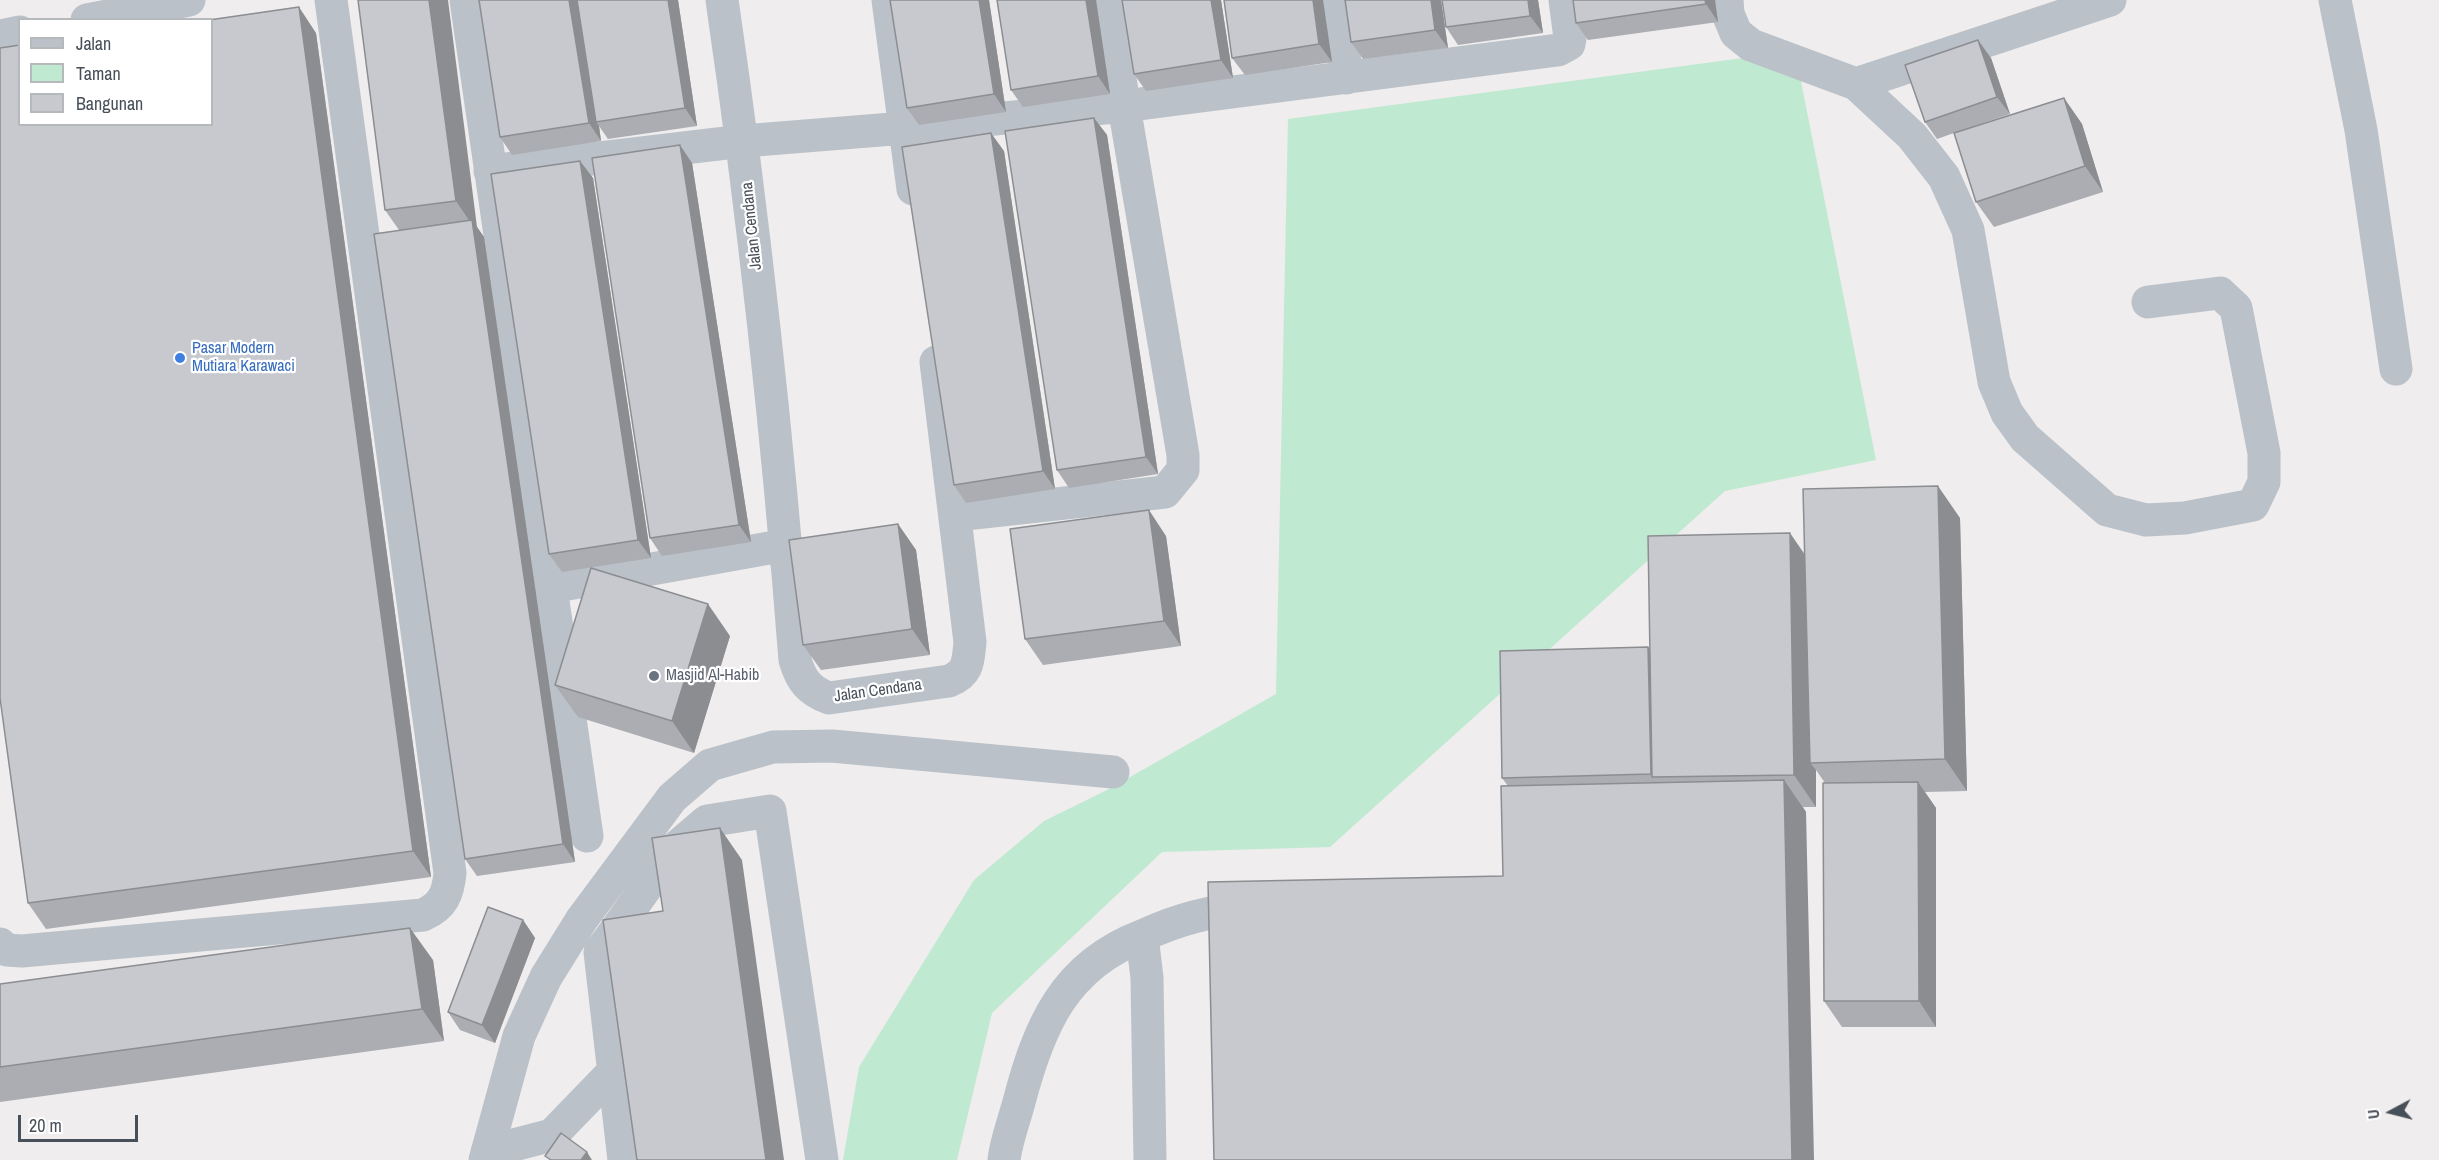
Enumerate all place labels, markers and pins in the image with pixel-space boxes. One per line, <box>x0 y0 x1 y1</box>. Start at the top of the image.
place label: Pasar Modern Mutiara Karawaci <box>192 339 295 377</box>
marker: Pasar Modern Mutiara Karawaci <box>173 351 187 365</box>
place label: Masjid Al-Habib <box>666 666 759 686</box>
marker: Masjid Al-Habib <box>647 669 661 683</box>

